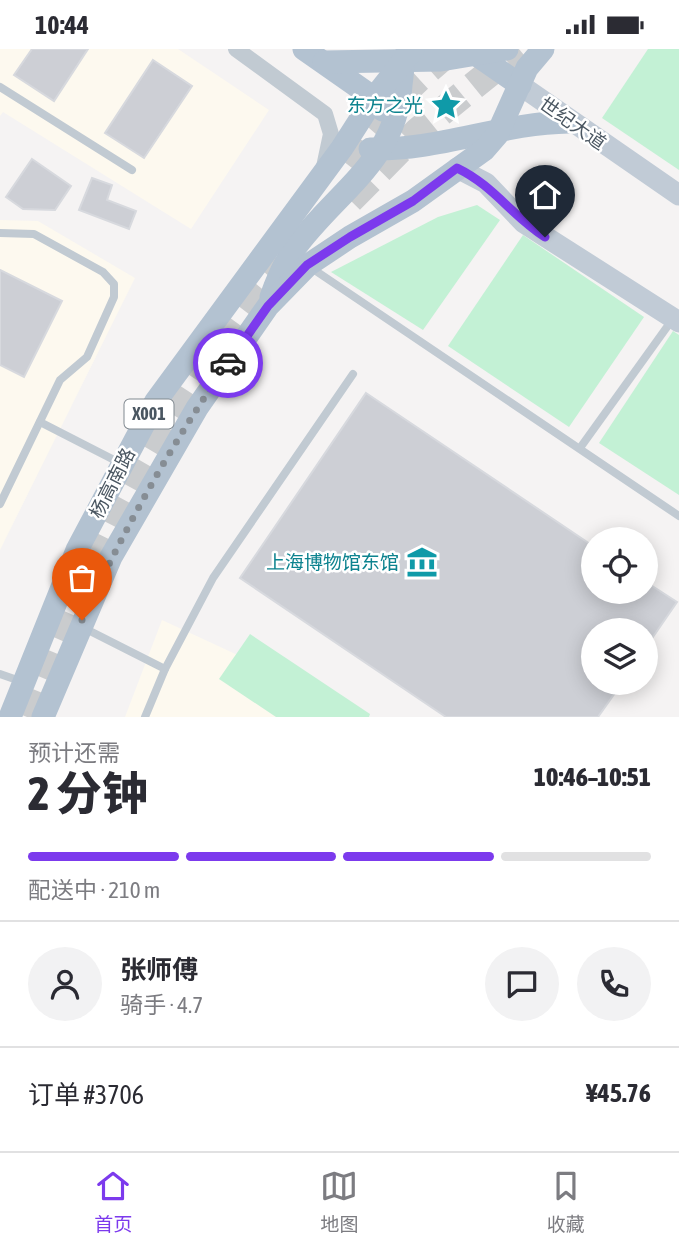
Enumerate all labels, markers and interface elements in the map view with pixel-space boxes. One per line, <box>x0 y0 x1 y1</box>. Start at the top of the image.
text: 10:44 <box>35 10 89 40</box>
place icon: 东方之光 <box>429 88 463 122</box>
street label: 世纪大道 <box>536 92 610 154</box>
place label: 东方之光 <box>347 94 423 116</box>
pin <box>515 165 575 237</box>
icon: home <box>526 176 564 214</box>
courier <box>193 328 263 398</box>
icon: car <box>209 344 247 382</box>
road number: X001 <box>124 400 174 429</box>
street label: 杨高南路 <box>85 444 139 522</box>
map controls <box>581 527 658 695</box>
button: locate <box>581 527 658 604</box>
museum icon: 上海博物馆东馆 <box>405 545 439 579</box>
pin <box>52 548 112 620</box>
place label: 上海博物馆东馆 <box>266 551 399 573</box>
icon: bag <box>63 559 101 597</box>
button: layers <box>581 618 658 695</box>
text: 预计还需 <box>28 740 120 766</box>
text: 10:46–10:51 <box>534 762 651 792</box>
text: 2 分钟 <box>28 767 148 820</box>
text: 配送中 · 210 m <box>28 877 160 903</box>
button: person <box>28 947 102 1021</box>
button: chat <box>485 947 559 1021</box>
button: phone <box>577 947 651 1021</box>
text: 张师傅 <box>120 955 198 985</box>
text: 骑手 · 4.7 <box>120 992 203 1018</box>
text: ¥45.76 <box>586 1078 651 1108</box>
text: 订单 #3706 <box>28 1080 144 1110</box>
tab: 首页 <box>94 1167 132 1236</box>
tab: 地图 <box>320 1167 359 1236</box>
tab: 收藏 <box>547 1167 585 1236</box>

